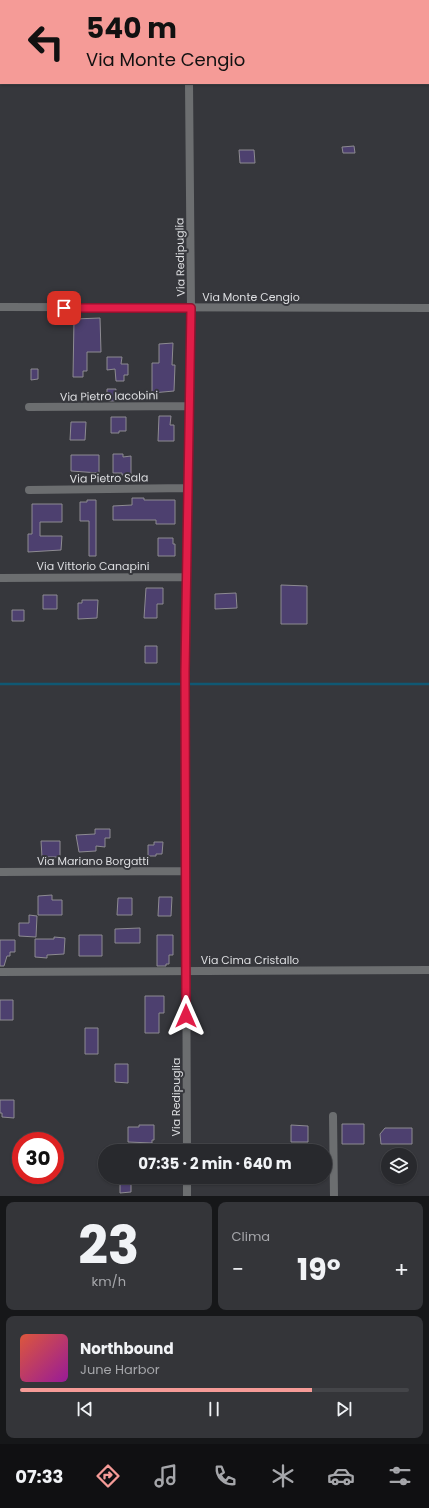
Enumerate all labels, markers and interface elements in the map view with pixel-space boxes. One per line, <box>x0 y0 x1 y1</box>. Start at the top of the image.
text: 540 m <box>86 9 177 48</box>
icon: left <box>20 16 72 68</box>
text: Via Monte Cengio <box>86 47 245 72</box>
street label: Via Redipuglia <box>171 217 189 297</box>
street label: Via Monte Cengio <box>202 289 300 305</box>
pin <box>47 291 81 325</box>
icon: arrive <box>53 297 75 319</box>
street label: Via Pietro Iacobini <box>60 387 159 405</box>
street label: Via Pietro Sala <box>70 469 148 487</box>
street label: Via Vittorio Canapini <box>37 558 150 574</box>
street label: Via Mariano Borgatti <box>37 853 149 869</box>
street label: Via Cima Cristallo <box>201 952 299 968</box>
position arrow <box>165 995 207 1037</box>
street label: Via Redipuglia <box>168 1058 184 1136</box>
speed limit sign: 30 <box>12 1132 64 1184</box>
map controls <box>381 1148 417 1184</box>
button: layers <box>381 1148 417 1184</box>
text: 07:35 · 2 min · 640 m <box>138 1153 292 1174</box>
text: 23 <box>78 1209 139 1282</box>
text: Clima <box>232 1227 270 1246</box>
text: 19° <box>297 1248 341 1291</box>
text: − <box>232 1254 244 1285</box>
text: + <box>394 1254 409 1285</box>
text: km/h <box>91 1272 126 1291</box>
text: Northbound <box>80 1338 174 1359</box>
text: June Harbor <box>80 1360 160 1379</box>
icon: previous <box>74 1398 96 1420</box>
icon: pause <box>203 1398 225 1420</box>
icon: next <box>333 1398 355 1420</box>
icon: directions <box>94 1462 122 1490</box>
icon: music <box>152 1462 180 1490</box>
icon: phone <box>211 1462 239 1490</box>
icon: climate <box>269 1462 297 1490</box>
icon: car <box>327 1462 355 1490</box>
icon: filters <box>386 1462 414 1490</box>
text: 07:33 <box>15 1464 63 1489</box>

